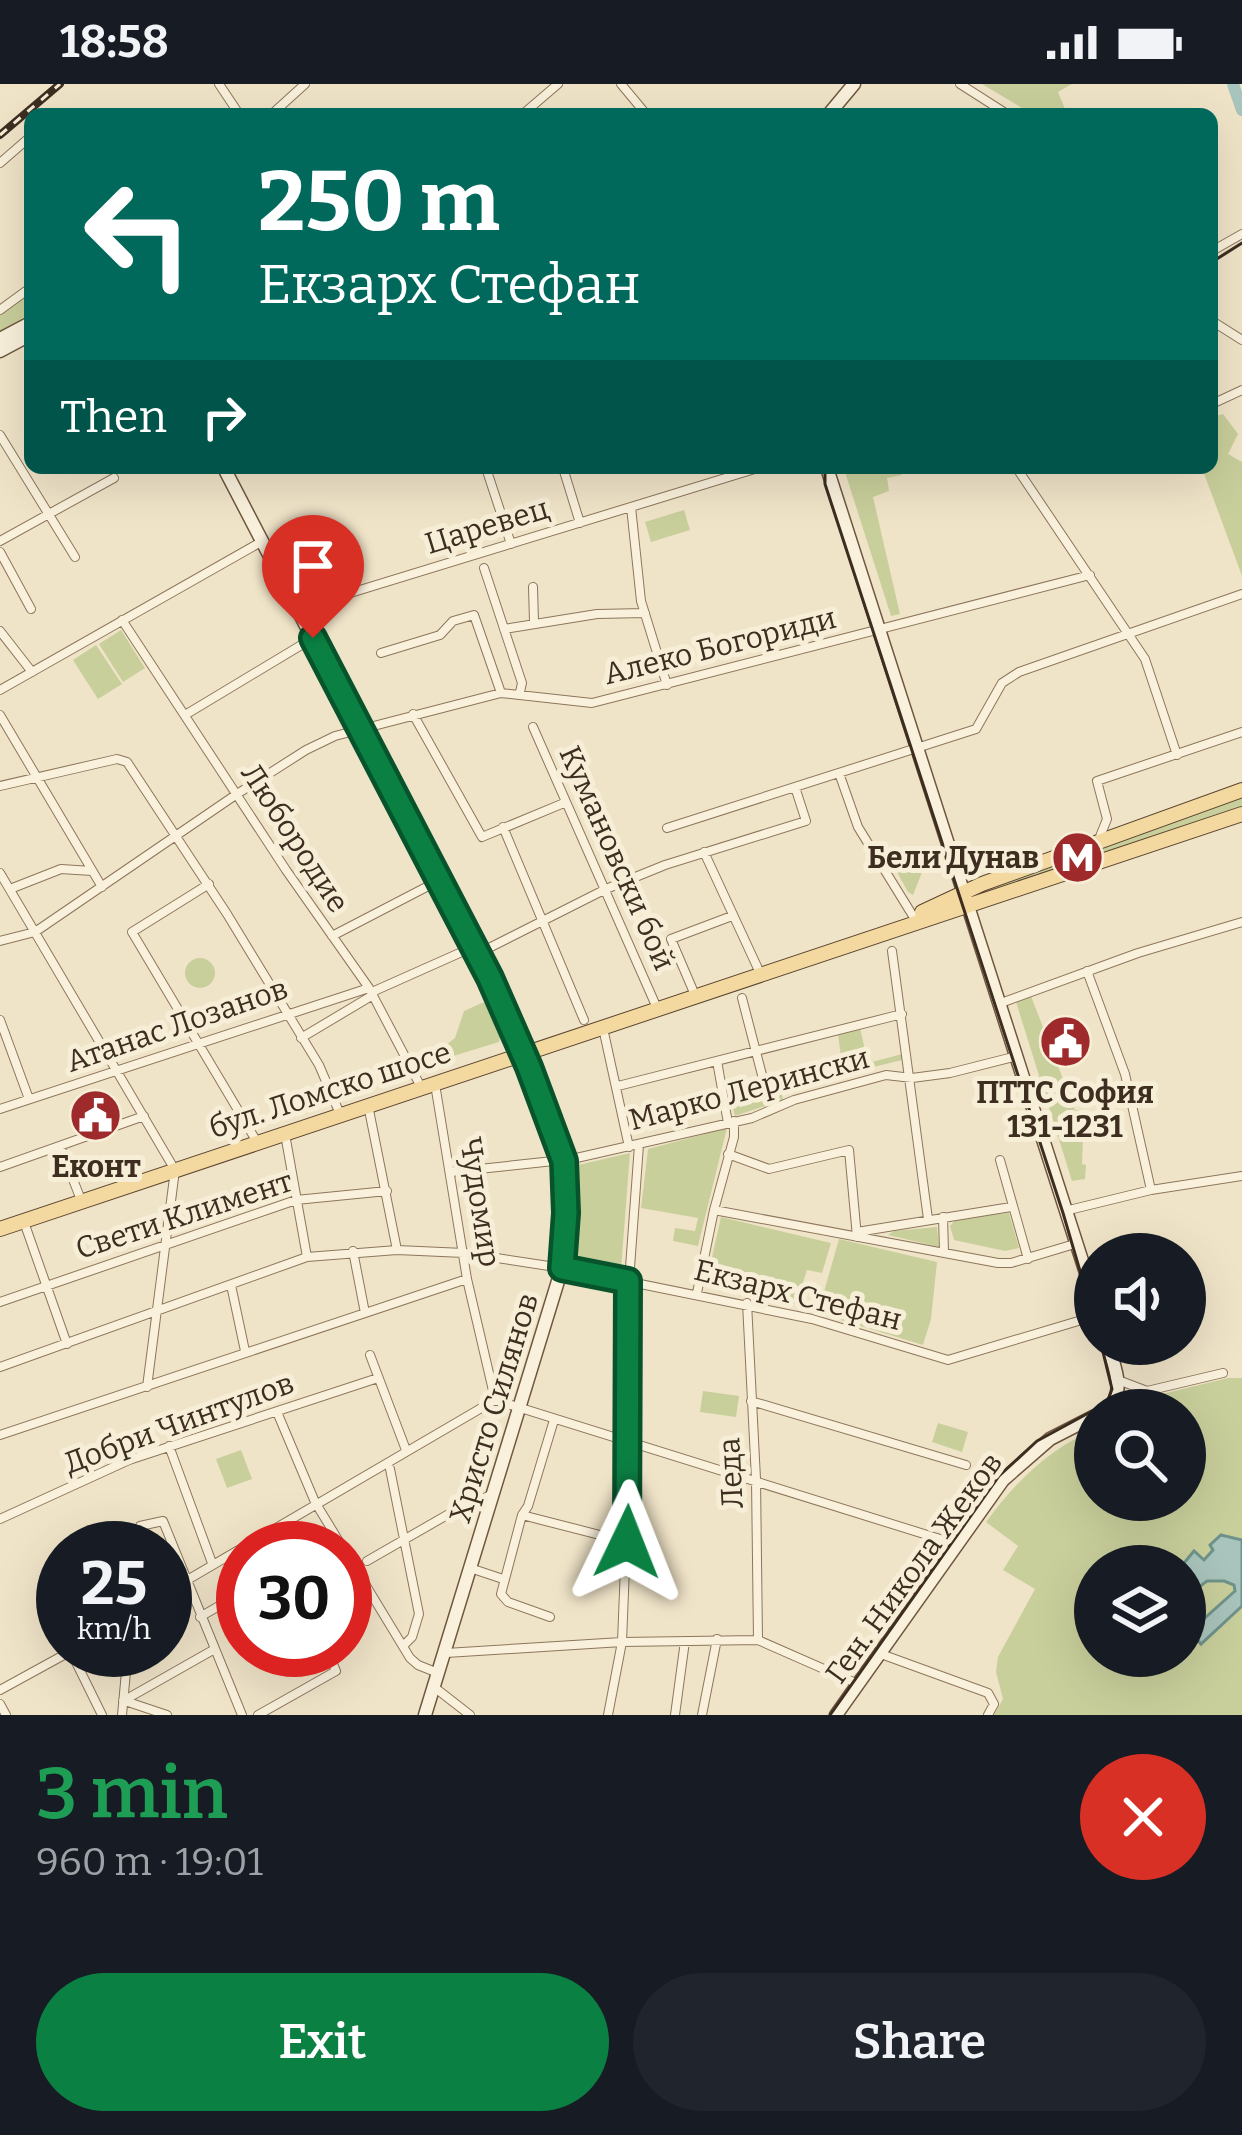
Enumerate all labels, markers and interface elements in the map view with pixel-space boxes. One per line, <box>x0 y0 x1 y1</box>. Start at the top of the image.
text: 18:58 <box>60 15 169 69</box>
text: 250 m <box>258 151 500 252</box>
icon: left <box>60 156 216 312</box>
text: Екзарх Стефан <box>258 253 640 317</box>
icon: right <box>191 384 257 450</box>
text: Then <box>60 390 167 444</box>
street label: Царевец <box>421 490 553 562</box>
pin <box>262 515 364 638</box>
icon: arrive <box>280 533 346 599</box>
street label: Алеко Богориди <box>600 600 840 692</box>
street label: Кумановски бой <box>551 740 683 976</box>
street label: Любородие <box>234 757 356 919</box>
metro station icon: Бели Дунав <box>1050 830 1106 886</box>
place label: Бели Дунав <box>867 840 1039 876</box>
street label: Атанас Лозанов <box>62 970 292 1080</box>
public building icon: ПТТС София 131-1231 <box>1037 1013 1093 1069</box>
street label: бул. Ломско шосе <box>205 1034 455 1146</box>
street label: Марко Лерински <box>625 1040 873 1138</box>
place label: ПТТС София 131-1231 <box>976 1075 1154 1145</box>
public building icon: Еконт <box>68 1087 124 1143</box>
street label: Чудомир <box>452 1134 508 1270</box>
place label: Еконт <box>51 1149 141 1185</box>
street label: Свети Климент <box>71 1163 297 1267</box>
map controls <box>1074 1233 1206 1677</box>
button: sound <box>1074 1233 1206 1365</box>
street label: Екзарх Стефан <box>691 1252 905 1338</box>
street label: Христо Силянов <box>442 1289 546 1527</box>
street label: Добри Чинтулов <box>59 1365 299 1481</box>
button: search <box>1074 1389 1206 1521</box>
street label: Леда <box>711 1437 751 1509</box>
street label: Ген. Никола Жеков <box>818 1445 1010 1691</box>
position arrow <box>564 1479 690 1605</box>
speed limit sign: 30 <box>216 1521 372 1677</box>
button: layers <box>1074 1545 1206 1677</box>
text: 25 <box>81 1548 147 1620</box>
text: km/h <box>77 1611 151 1647</box>
text: 3 min <box>36 1751 228 1837</box>
button: close <box>1080 1754 1206 1880</box>
text: 960 m · 19:01 <box>36 1839 263 1885</box>
button: Exit <box>36 1973 609 2111</box>
button: Share <box>633 1973 1206 2111</box>

